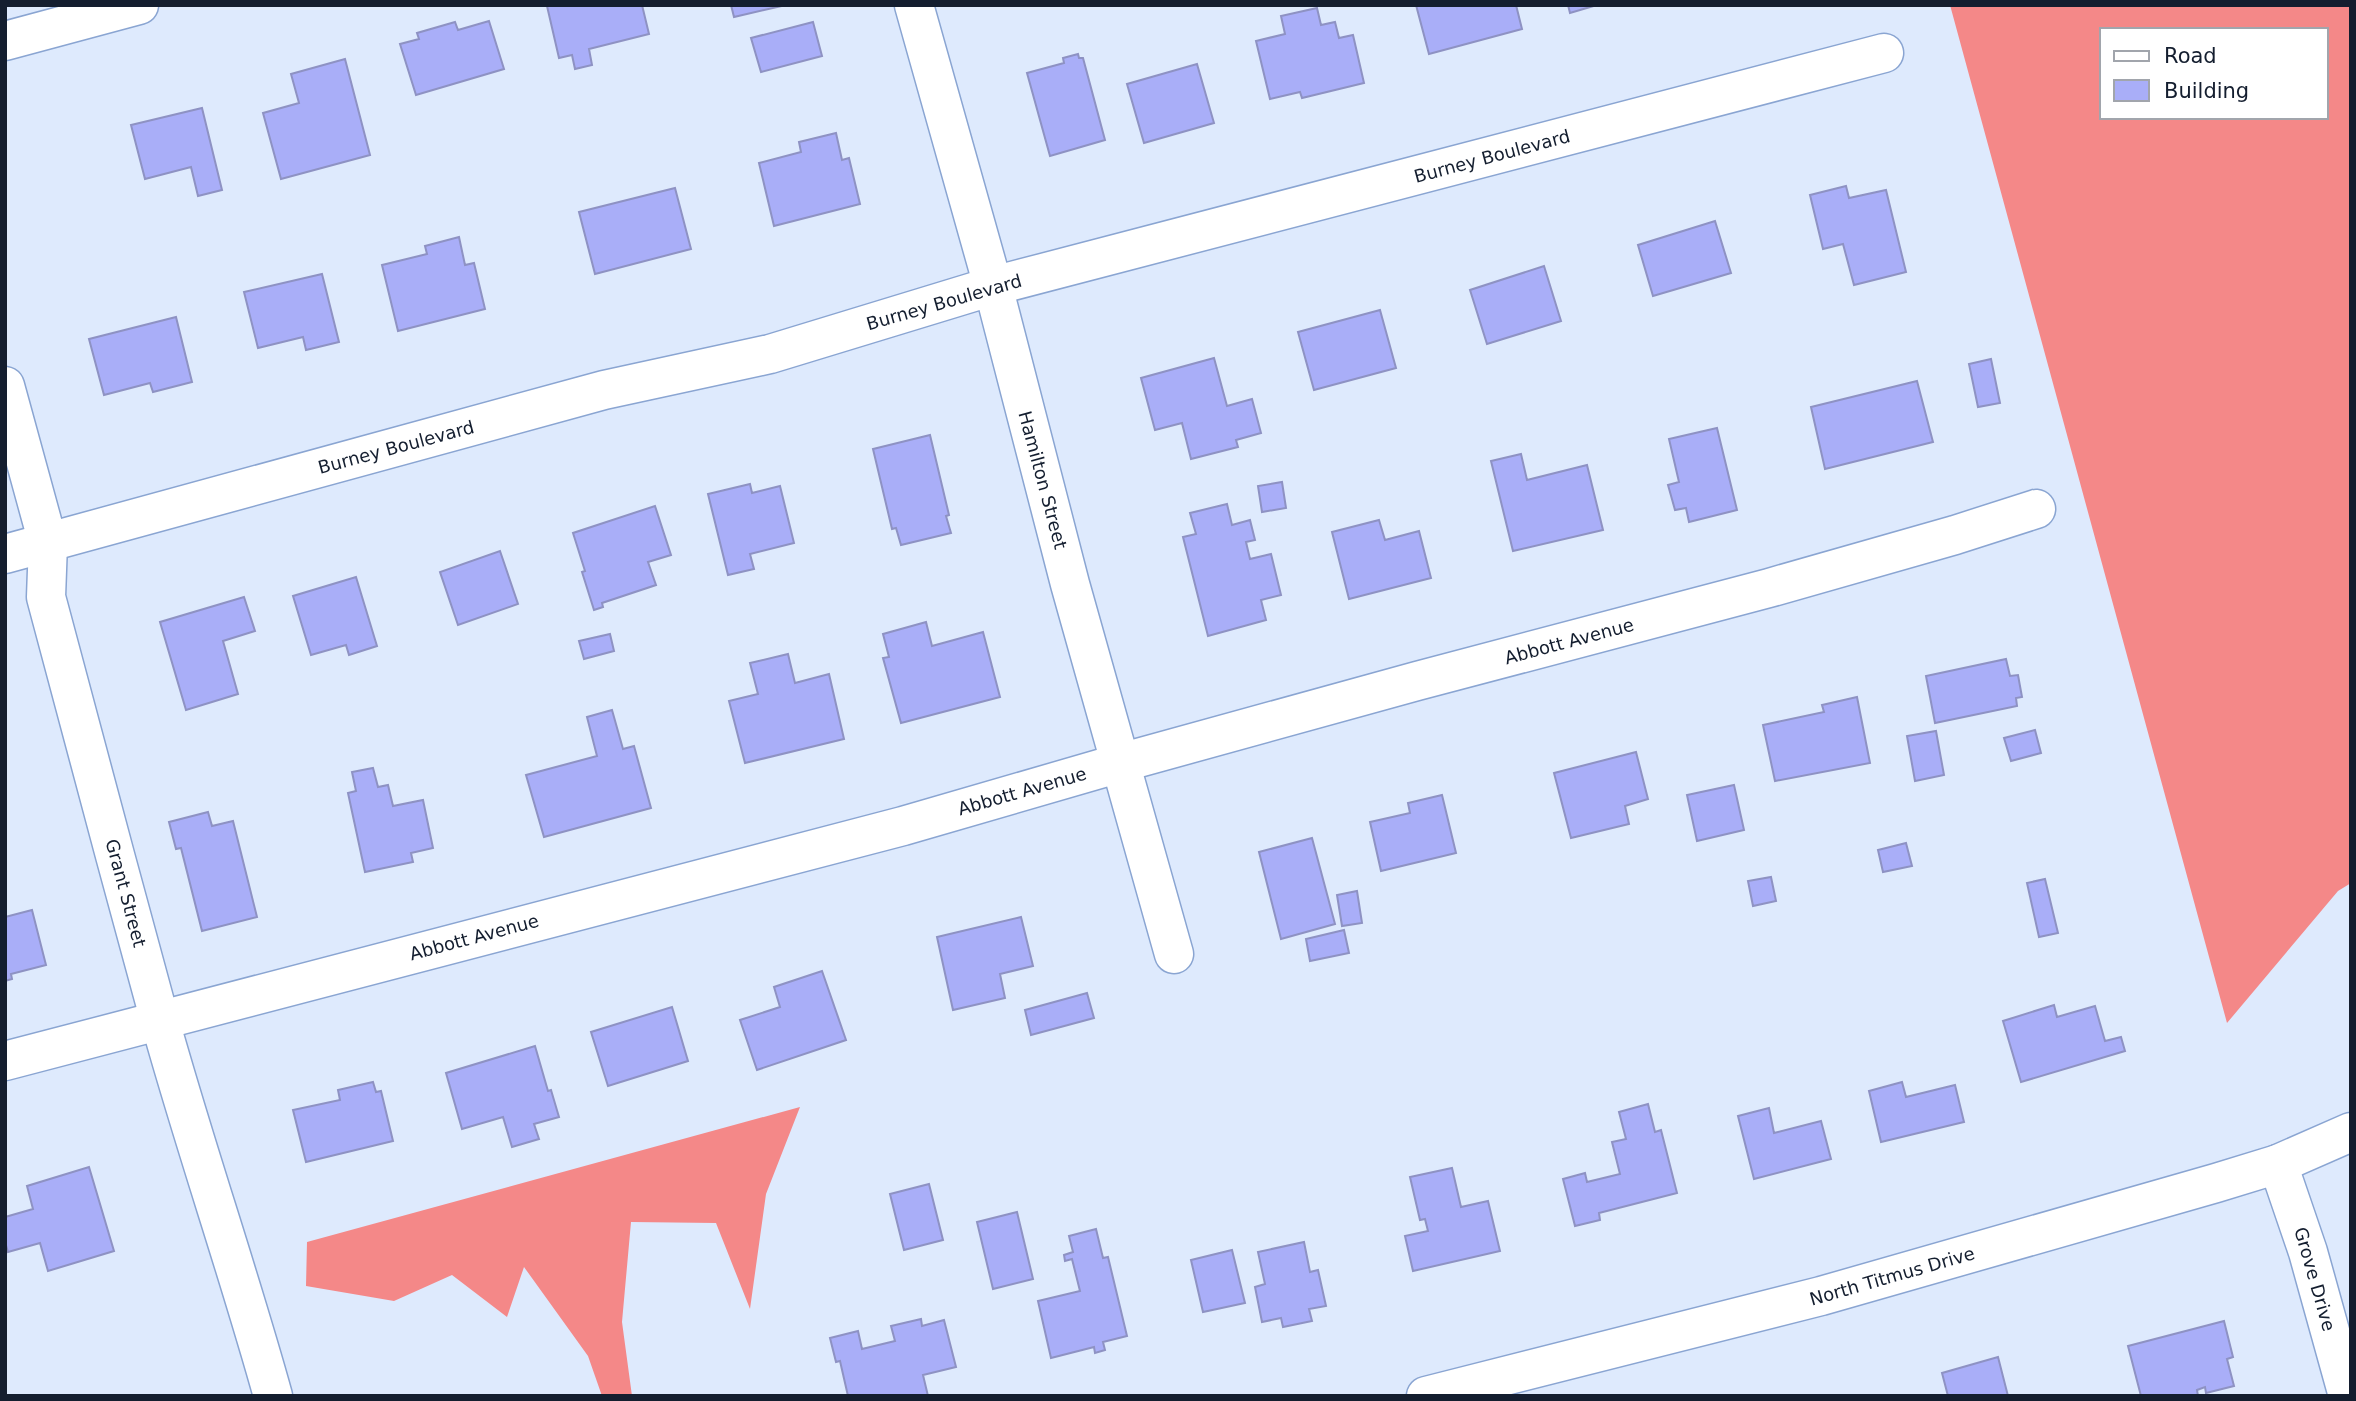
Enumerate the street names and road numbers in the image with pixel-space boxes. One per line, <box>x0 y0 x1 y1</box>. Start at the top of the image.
street label: Burney Boulevard <box>1412 125 1572 187</box>
street label: Burney Boulevard <box>864 270 1024 334</box>
street label: Hamilton Street <box>1014 409 1072 551</box>
street label: Burney Boulevard <box>316 416 476 478</box>
street label: Abbott Avenue <box>1502 614 1636 668</box>
street label: Abbott Avenue <box>955 763 1089 819</box>
street label: Grant Street <box>101 837 151 949</box>
street label: Abbott Avenue <box>407 910 541 964</box>
street label: Grove Drive <box>2290 1224 2340 1334</box>
street label: North Titmus Drive <box>1807 1242 1977 1310</box>

